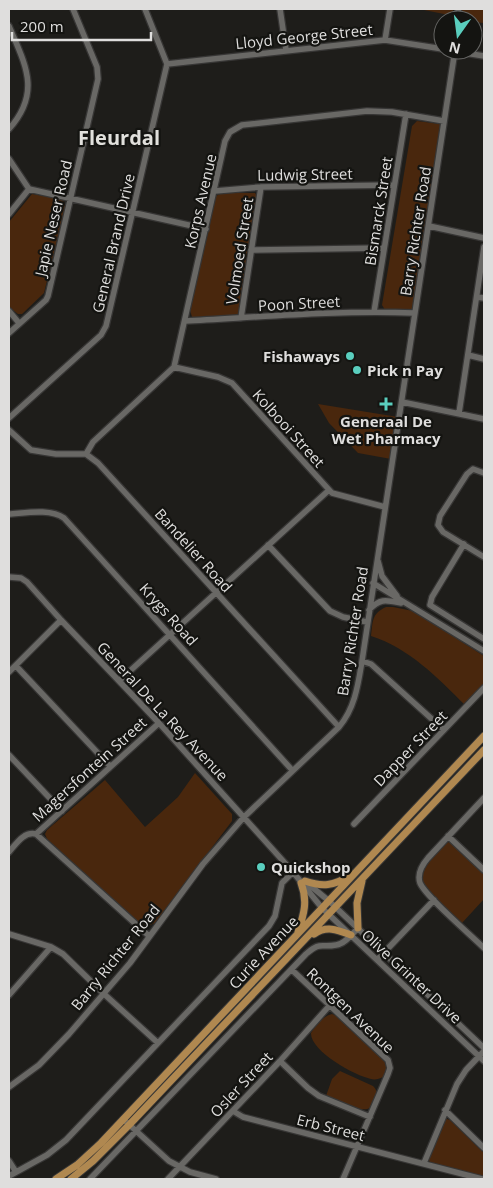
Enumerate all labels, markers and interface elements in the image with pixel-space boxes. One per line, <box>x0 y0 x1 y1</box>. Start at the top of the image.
scale bar <box>12 10 151 42</box>
north arrow <box>433 10 483 60</box>
text: 200 m <box>20 16 64 36</box>
street label: Lloyd George Street <box>234 19 374 53</box>
text: N <box>447 38 463 59</box>
district label: Fleurdal <box>78 124 160 151</box>
street label: Korps Avenue <box>179 152 221 250</box>
street label: Bismarck Street <box>360 155 396 267</box>
street label: Japie Neser Road <box>29 158 76 280</box>
street label: Ludwig Street <box>257 163 353 185</box>
street label: Barry Richter Road <box>395 165 435 297</box>
street label: General Brand Drive <box>87 171 139 315</box>
street label: Volmoed Street <box>221 196 257 306</box>
street label: Poon Street <box>258 291 340 315</box>
place label: Fishaways <box>263 346 340 366</box>
marker: Fishaways <box>344 350 356 362</box>
place label: Pick n Pay <box>367 360 443 380</box>
marker: Pick n Pay <box>351 364 363 376</box>
street label: Kolbooi Street <box>249 385 329 471</box>
marker: Generaal De Wet Pharmacy <box>380 398 392 410</box>
place label: Generaal De Wet Pharmacy <box>332 411 441 448</box>
street label: Bandelier Road <box>151 504 237 596</box>
street label: Barry Richter Road <box>332 565 372 697</box>
street label: Krygs Road <box>136 578 202 650</box>
street label: General De La Rey Avenue <box>93 637 233 785</box>
street label: Dapper Street <box>369 706 451 790</box>
street label: Magersfontein Street <box>28 712 150 826</box>
place label: Quickshop <box>271 857 350 877</box>
marker: Quickshop <box>255 861 267 873</box>
street label: Barry Richter Road <box>66 900 164 1014</box>
street label: Curie Avenue <box>224 911 302 993</box>
street label: Olive Grinter Drive <box>358 924 466 1028</box>
street label: Rontgen Avenue <box>303 963 399 1057</box>
street label: Osler Street <box>205 1047 277 1121</box>
street label: Erb Street <box>295 1109 367 1145</box>

